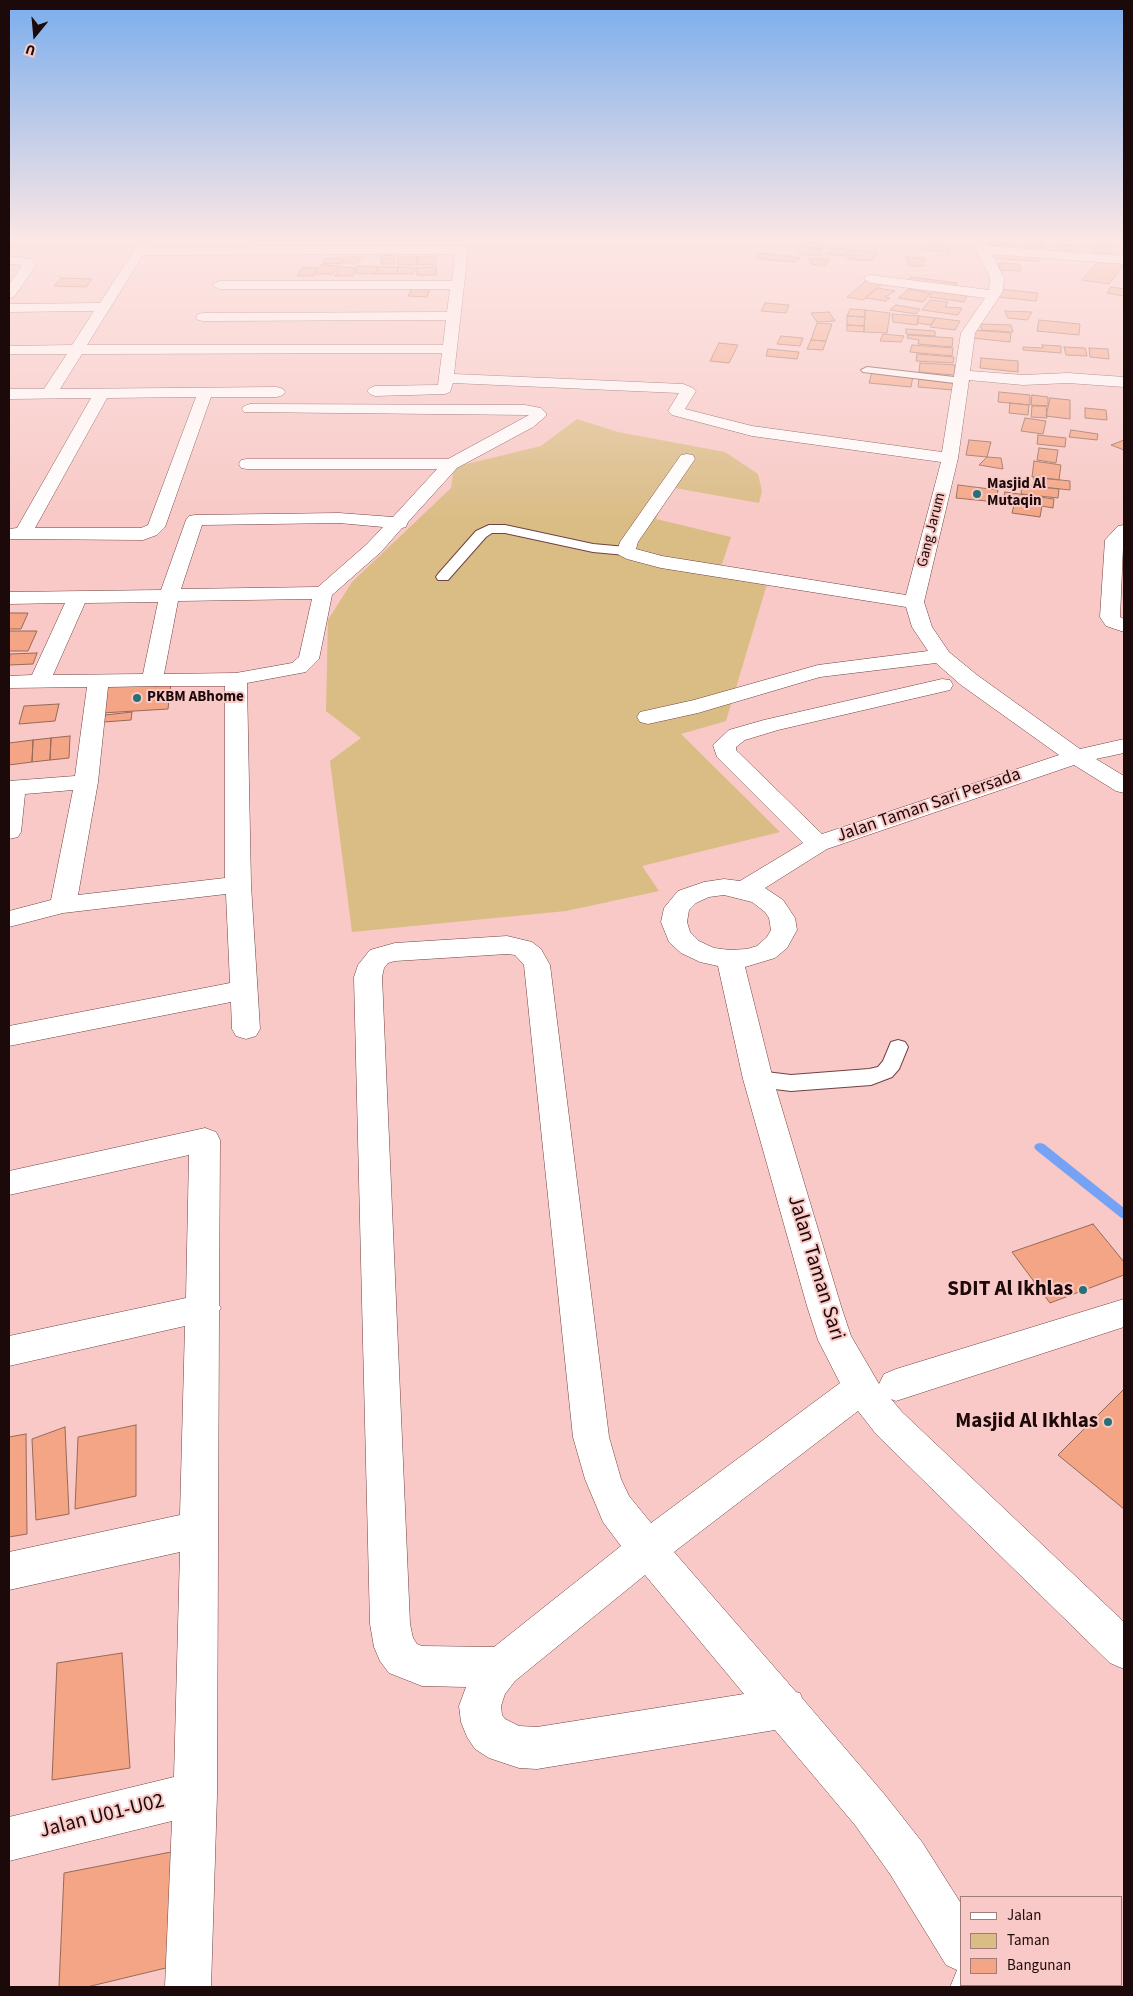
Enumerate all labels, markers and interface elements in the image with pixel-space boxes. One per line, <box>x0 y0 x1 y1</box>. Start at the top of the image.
north arrow <box>10 10 60 60</box>
text: U <box>23 38 38 60</box>
place label: Masjid Al Mutaqin <box>987 476 1046 511</box>
marker: Masjid Al Mutaqin <box>971 488 983 500</box>
street label: Gang Jarum <box>914 491 950 569</box>
place label: PKBM ABhome <box>147 689 244 707</box>
marker: PKBM ABhome <box>131 692 143 704</box>
street label: Jalan Taman Sari Persada <box>834 764 1024 848</box>
street label: Jalan Taman Sari <box>781 1192 849 1344</box>
place label: SDIT Al Ikhlas <box>947 1277 1073 1303</box>
marker: SDIT Al Ikhlas <box>1077 1284 1089 1296</box>
place label: Masjid Al Ikhlas <box>955 1409 1098 1435</box>
marker: Masjid Al Ikhlas <box>1102 1416 1114 1428</box>
street label: Jalan U01-U02 <box>37 1789 167 1845</box>
legend <box>960 1896 1123 1986</box>
text: Jalan <box>1007 1905 1041 1926</box>
text: Taman <box>1007 1930 1050 1951</box>
text: Bangunan <box>1007 1955 1071 1976</box>

